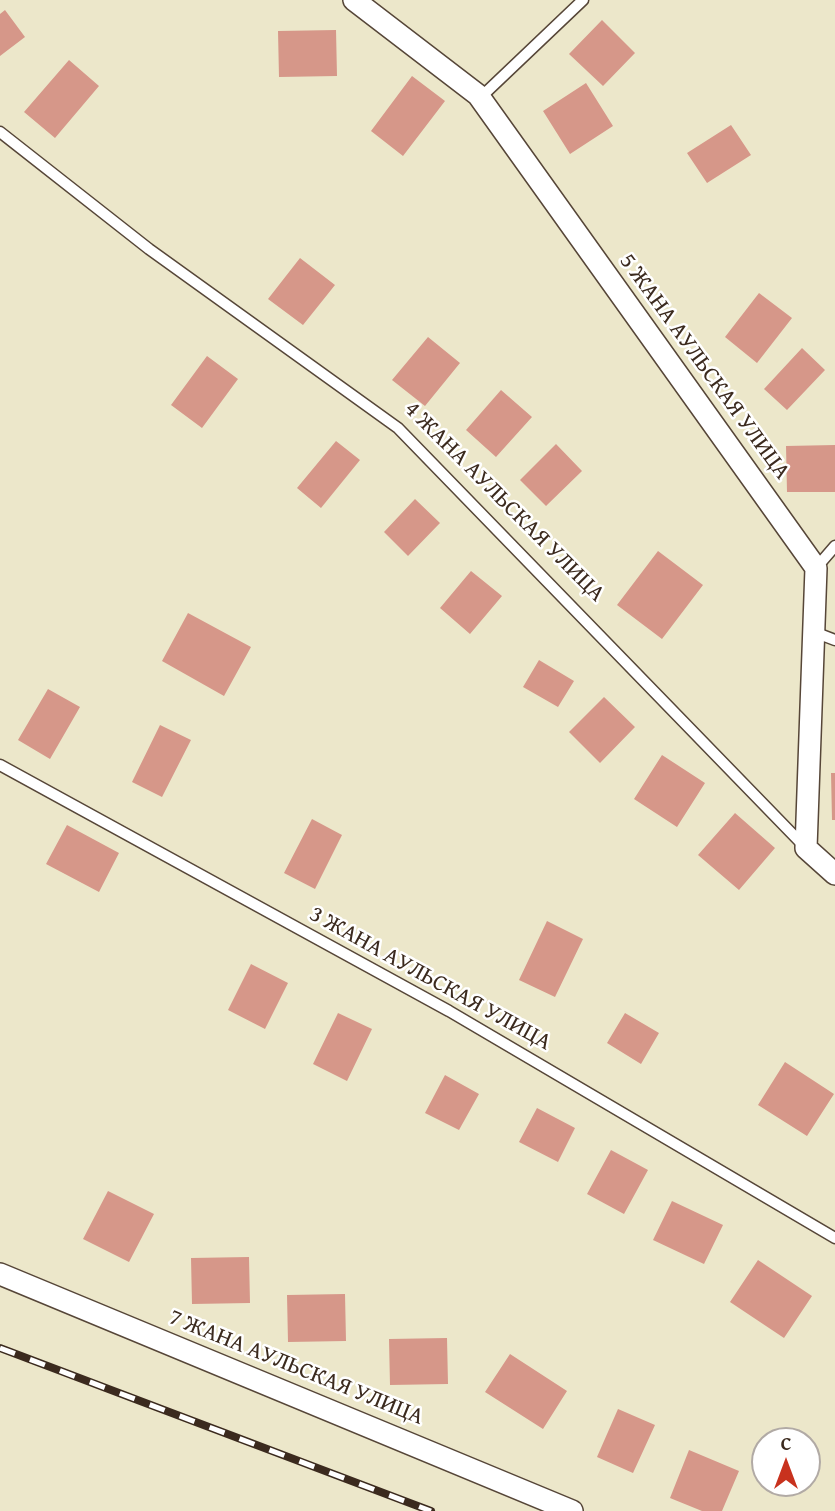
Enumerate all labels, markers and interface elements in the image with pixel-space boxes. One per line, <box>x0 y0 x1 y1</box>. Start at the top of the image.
street label: 5 ЖАНА АУЛЬСКАЯ УЛИЦА <box>613 249 795 485</box>
street label: 4 ЖАНА АУЛЬСКАЯ УЛИЦА <box>398 396 610 608</box>
street label: 3 ЖАНА АУЛЬСКАЯ УЛИЦА <box>304 901 556 1057</box>
street label: 7 ЖАНА АУЛЬСКАЯ УЛИЦА <box>165 1304 427 1432</box>
north arrow <box>751 1427 821 1497</box>
text: С <box>781 1429 791 1457</box>

